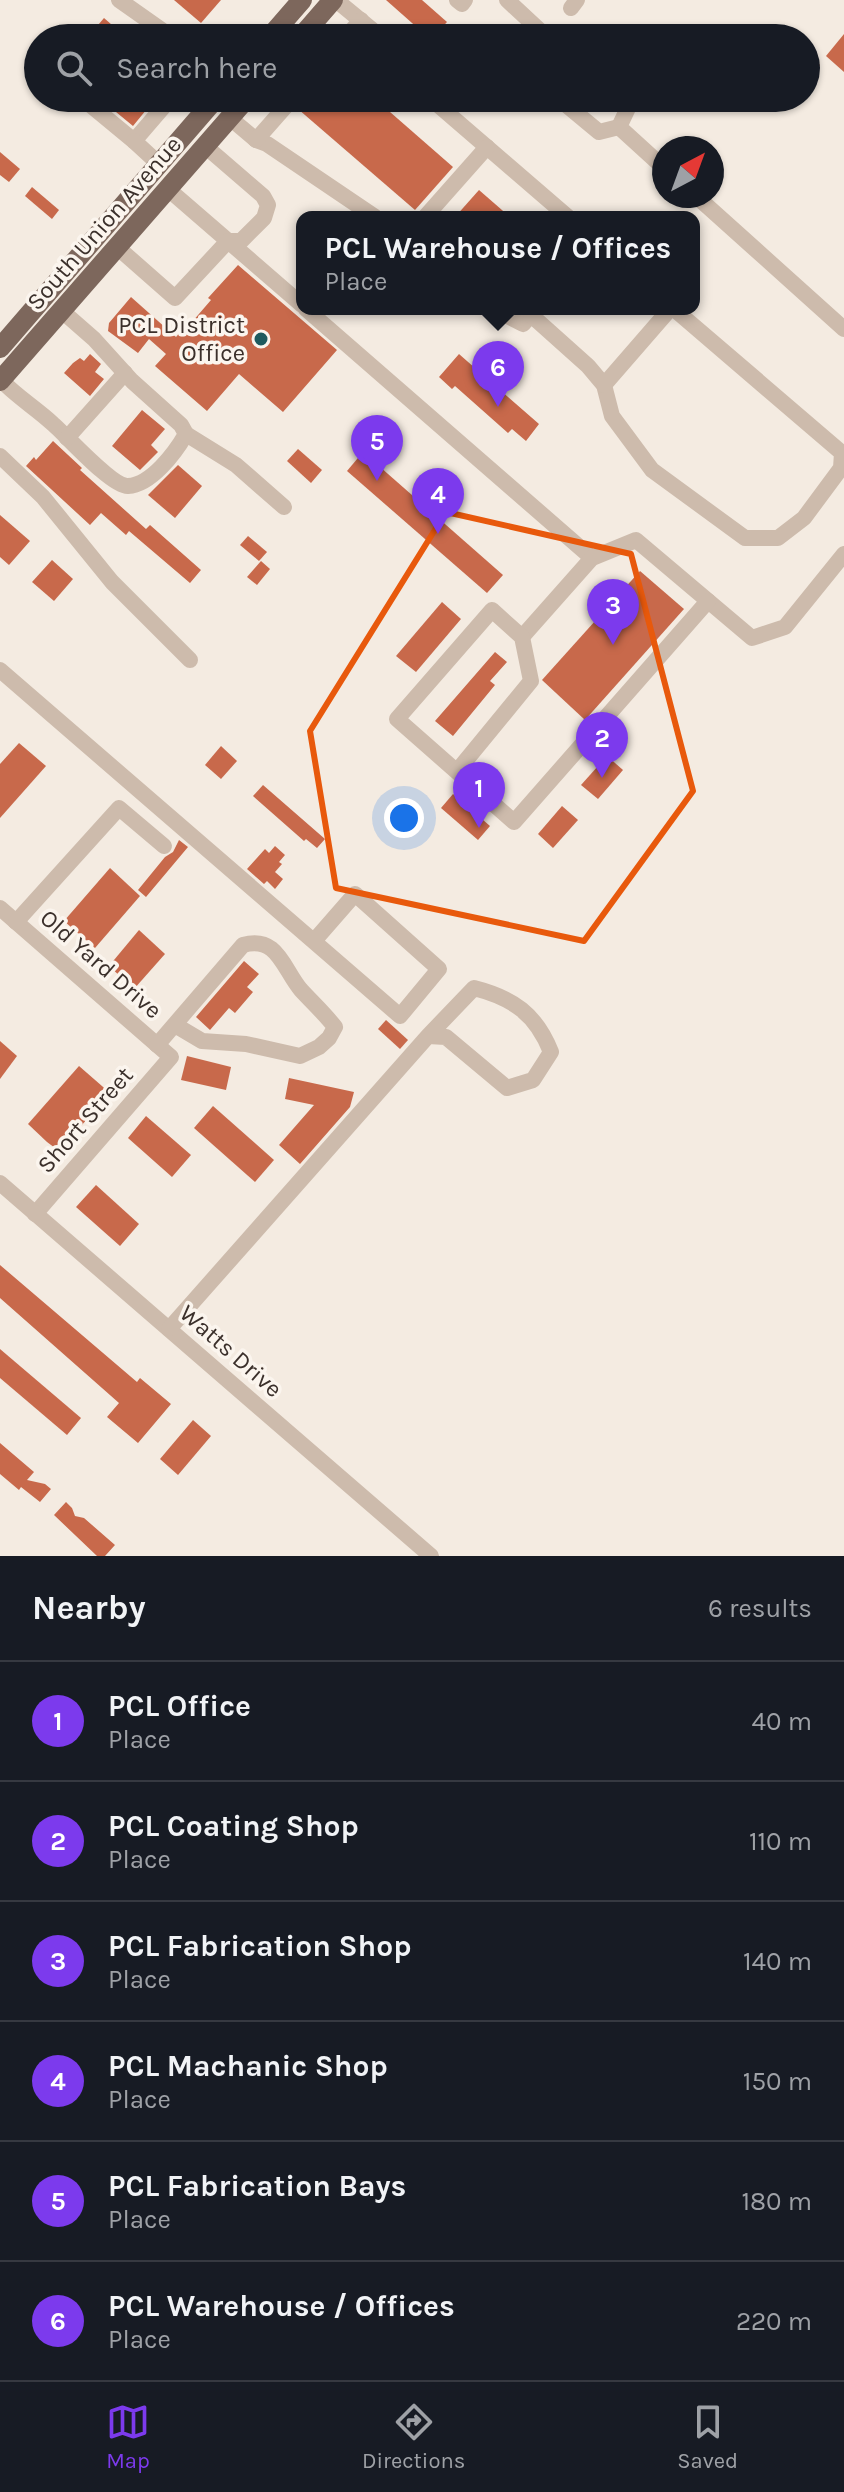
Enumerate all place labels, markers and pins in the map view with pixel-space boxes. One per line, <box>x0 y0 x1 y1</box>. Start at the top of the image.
place label: PCL District Office <box>118 311 245 367</box>
marker: PCL District Office <box>252 330 270 348</box>
pin: 6 <box>472 341 524 407</box>
pin: 5 <box>351 415 403 481</box>
pin: 4 <box>412 468 464 534</box>
pin: 3 <box>587 579 639 645</box>
pin: 2 <box>576 712 628 778</box>
pin: 1 <box>453 762 505 828</box>

